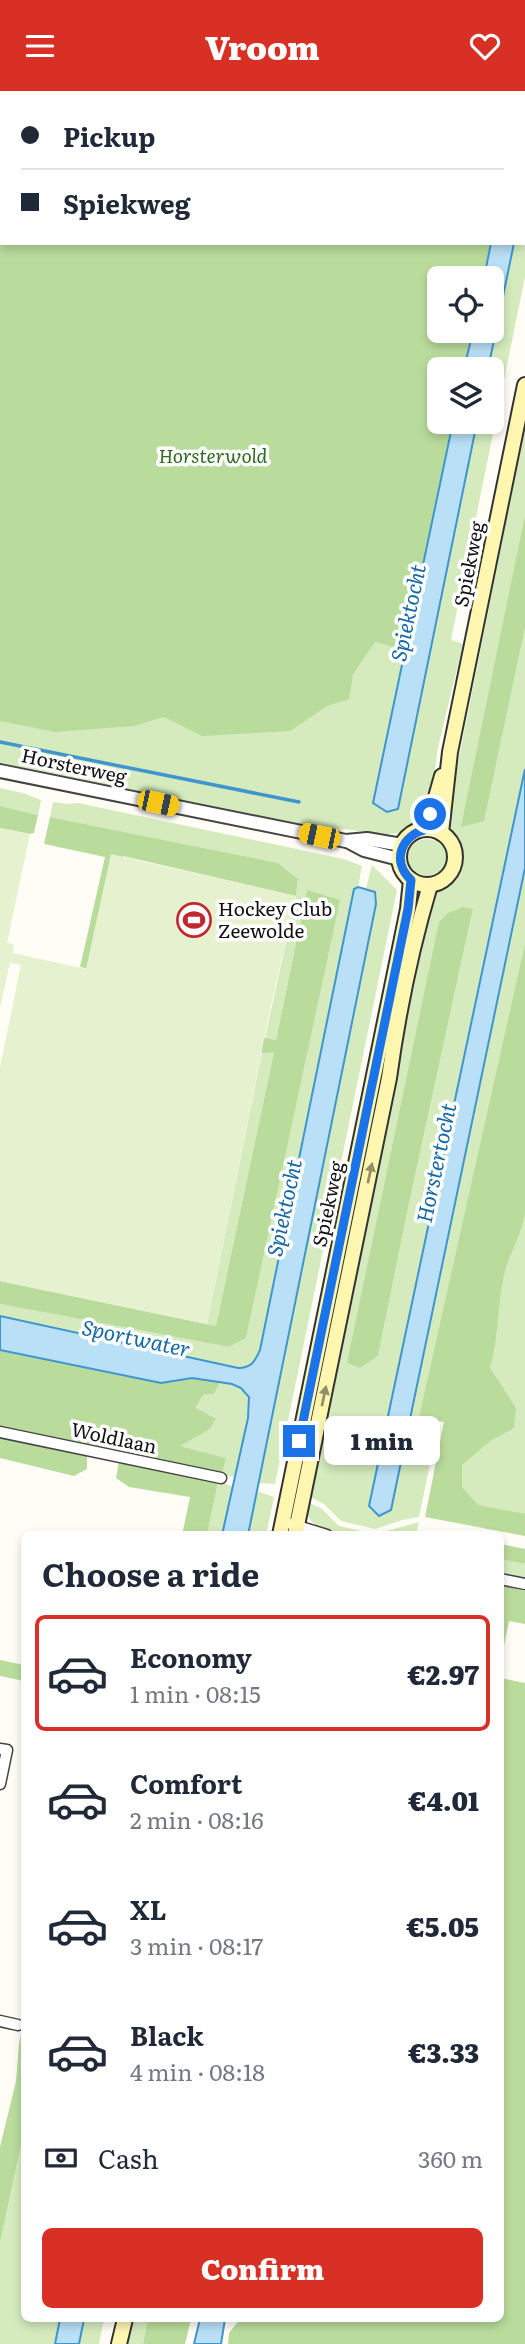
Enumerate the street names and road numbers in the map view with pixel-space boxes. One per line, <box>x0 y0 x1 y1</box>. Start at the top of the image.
street label: Spiekweg <box>446 518 490 609</box>
street label: Horsterweg <box>19 740 130 790</box>
street label: Spiekweg <box>304 1158 350 1249</box>
street label: Woldlaan <box>69 1414 160 1460</box>

